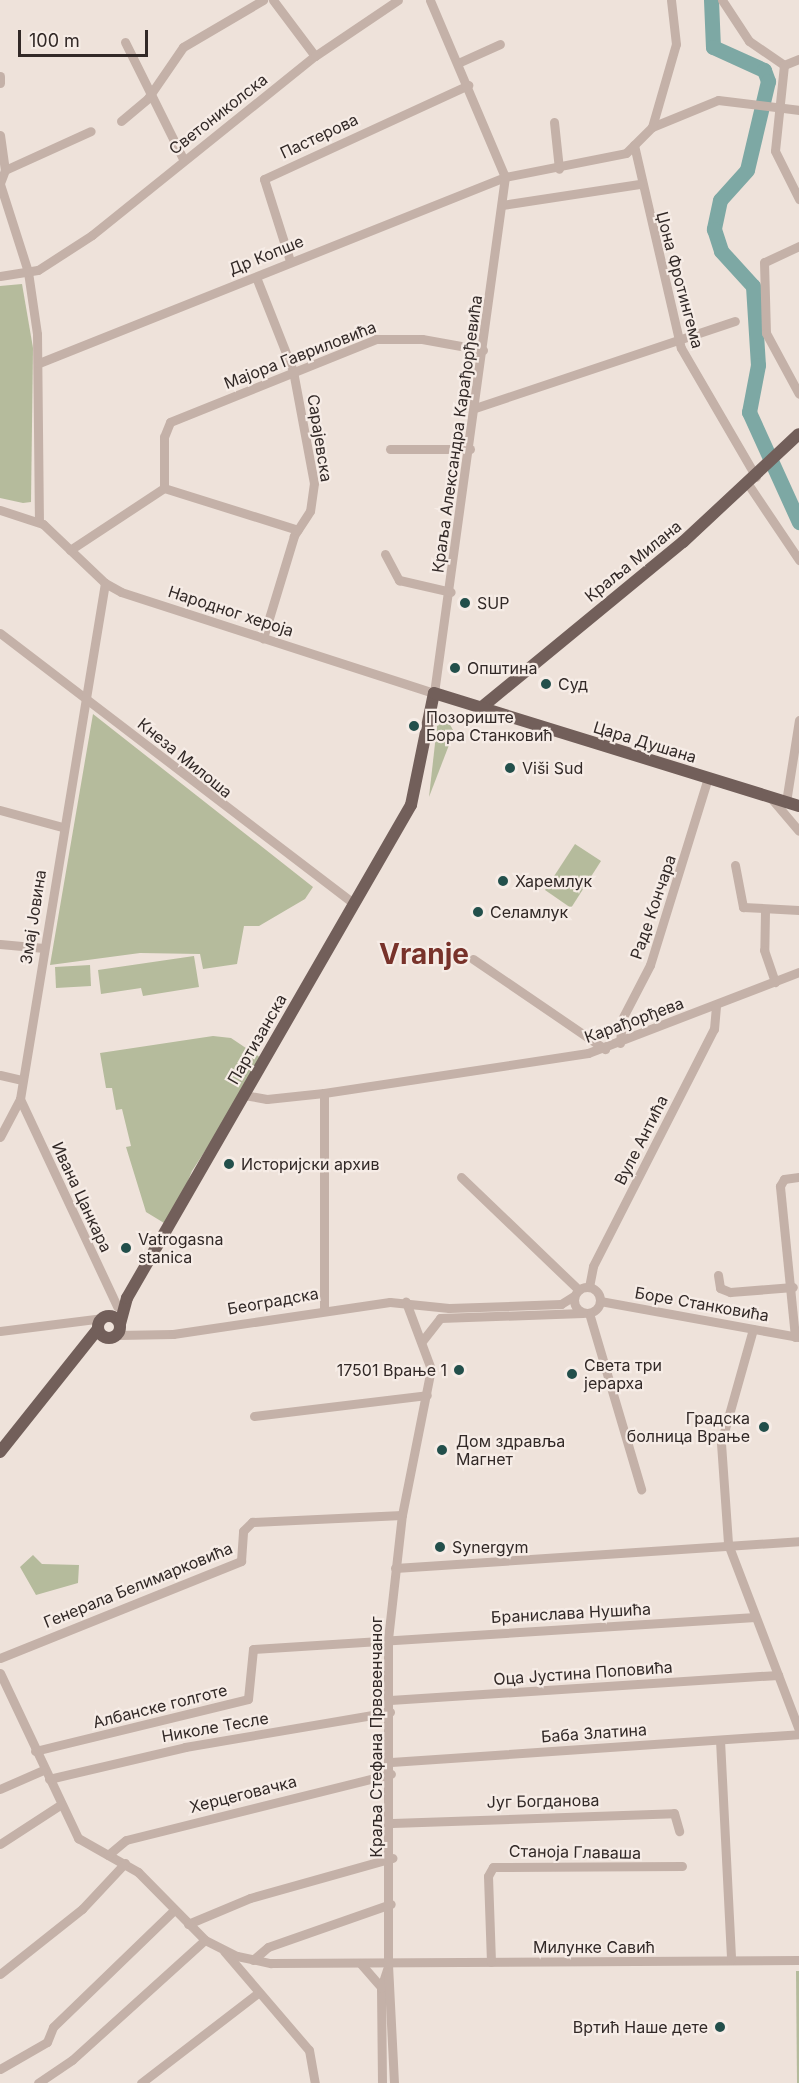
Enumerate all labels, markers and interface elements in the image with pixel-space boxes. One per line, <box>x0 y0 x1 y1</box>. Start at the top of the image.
scale bar <box>21 18 152 56</box>
text: 100 m <box>29 30 80 51</box>
street label: Светониколска <box>165 70 271 158</box>
street label: Пастерова <box>277 110 361 162</box>
street label: Џона Фротингема <box>653 210 707 350</box>
street label: Др Копше <box>226 231 306 279</box>
street label: Краља Александра Карађорђевића <box>428 294 486 574</box>
street label: Мајора Гавриловића <box>221 317 379 393</box>
street label: Сарајевска <box>304 393 336 483</box>
street label: Краља Милана <box>581 516 685 606</box>
street label: Народног хероја <box>166 582 296 640</box>
place label: SUP <box>477 593 509 613</box>
marker: SUP <box>458 596 472 610</box>
place label: Општина <box>467 658 537 678</box>
marker: Општина <box>448 661 462 675</box>
place label: Суд <box>558 674 588 694</box>
marker: Суд <box>539 677 553 691</box>
place label: Позориште Бора Станковић <box>426 707 553 745</box>
street label: Кнеза Милоша <box>134 714 236 802</box>
street label: Цара Душана <box>591 717 699 767</box>
marker: Позориште Бора Станковић <box>407 719 421 733</box>
place label: Viši Sud <box>522 758 583 778</box>
marker: Viši Sud <box>503 761 517 775</box>
street label: Раде Кончара <box>626 852 680 962</box>
street label: Змај Јовина <box>16 868 50 966</box>
place label: Харемлук <box>515 871 592 891</box>
marker: Харемлук <box>496 874 510 888</box>
place label: Селамлук <box>490 902 568 922</box>
marker: Селамлук <box>471 905 485 919</box>
district label: Vranje <box>379 937 469 971</box>
street label: Партизанска <box>223 990 291 1088</box>
street label: Карађорђева <box>582 993 686 1047</box>
street label: Вуле Антића <box>610 1092 672 1188</box>
street label: Ивана Цанкара <box>48 1139 116 1255</box>
place label: Историјски архив <box>241 1154 380 1174</box>
marker: Историјски архив <box>222 1157 236 1171</box>
place label: Vatrogasna stanica <box>138 1229 223 1267</box>
marker: Vatrogasna stanica <box>119 1241 133 1255</box>
street label: Боре Станковића <box>633 1283 771 1325</box>
street label: Београдска <box>226 1284 320 1318</box>
place label: Света три јерарха <box>584 1355 662 1393</box>
place label: 17501 Врање 1 <box>337 1360 447 1380</box>
marker: 17501 Врање 1 <box>452 1363 466 1377</box>
marker: Света три јерарха <box>565 1367 579 1381</box>
place label: Градска болница Врање <box>627 1408 750 1446</box>
marker: Градска болница Врање <box>755 1418 773 1436</box>
place label: Дом здравља Магнет <box>456 1431 565 1469</box>
marker: Дом здравља Магнет <box>433 1441 451 1459</box>
place label: Synergym <box>452 1537 529 1557</box>
street label: Генерала Белимарковића <box>41 1538 235 1632</box>
marker: Synergym <box>433 1540 447 1554</box>
street label: Бранислава Нушића <box>491 1599 651 1627</box>
street label: Краља Стефана Првовенчаног <box>366 1616 386 1858</box>
street label: Оца Јустина Поповића <box>493 1657 673 1689</box>
street label: Албанске голготе <box>91 1680 229 1732</box>
street label: Николе Тесле <box>160 1708 270 1746</box>
street label: Баба Златина <box>540 1720 648 1746</box>
street label: Херцеговачка <box>187 1771 299 1817</box>
street label: Југ Богданова <box>487 1790 599 1812</box>
street label: Станоја Главаша <box>509 1841 641 1863</box>
street label: Милунке Савић <box>533 1937 655 1957</box>
place label: Вртић Наше дете <box>573 2017 708 2037</box>
marker: Вртић Наше дете <box>713 2020 727 2034</box>

